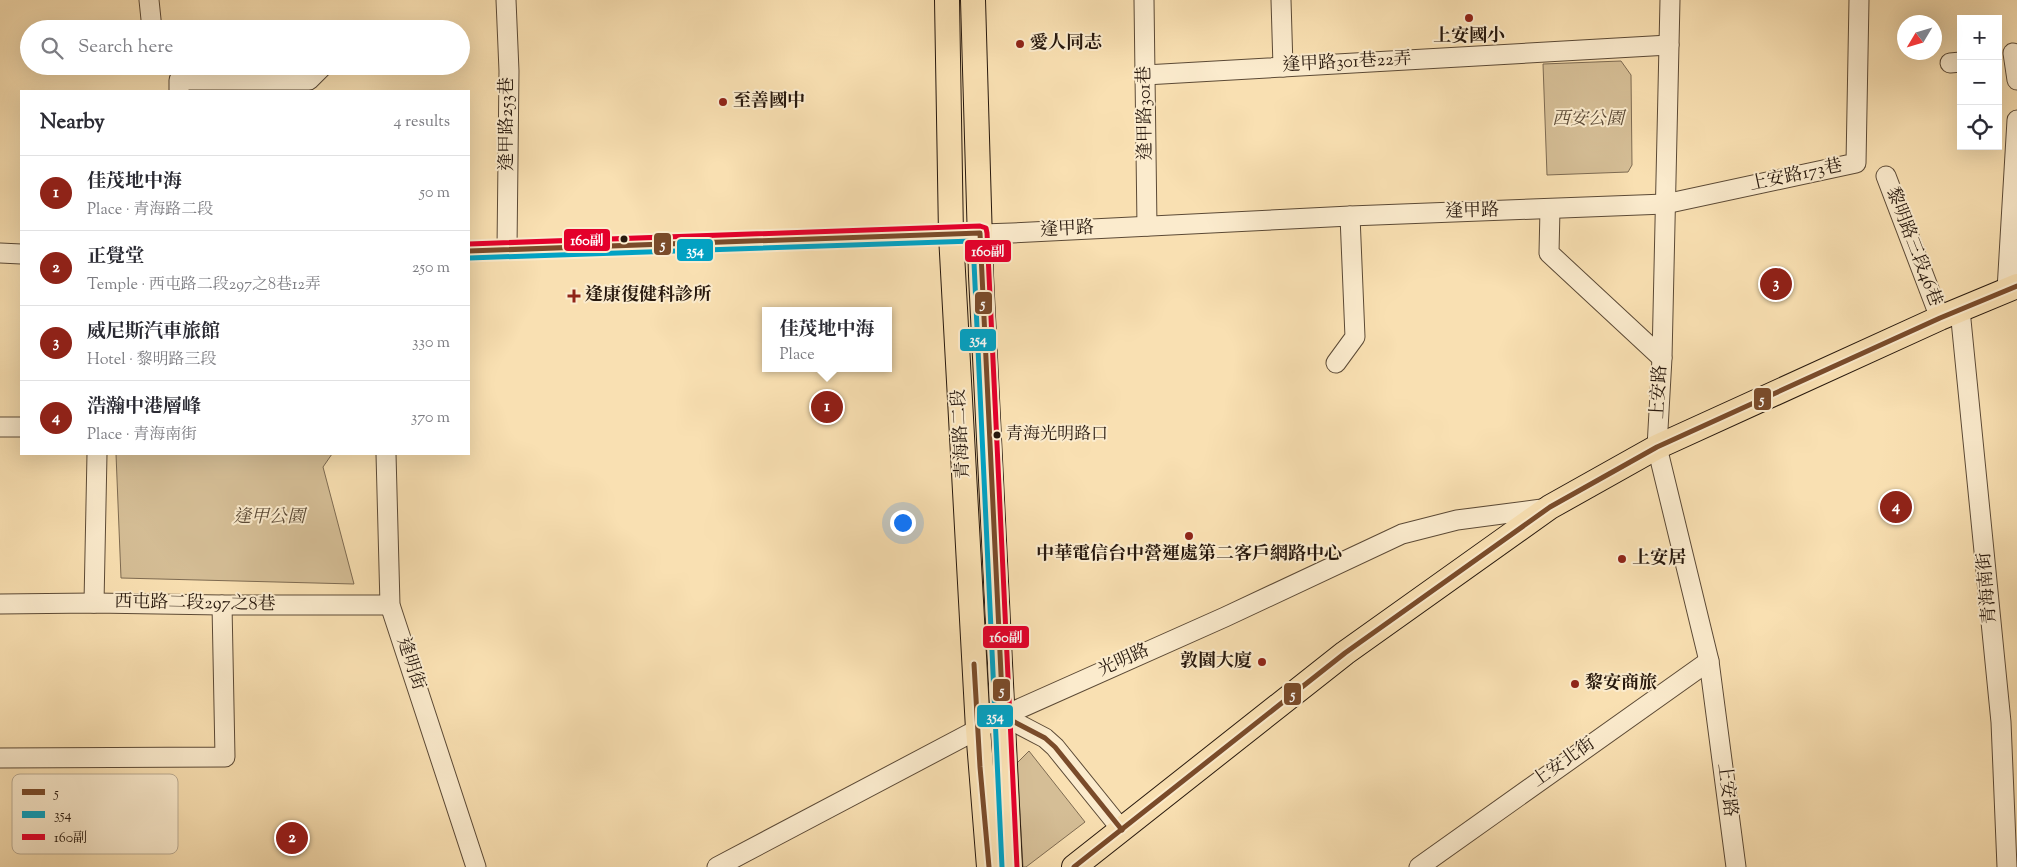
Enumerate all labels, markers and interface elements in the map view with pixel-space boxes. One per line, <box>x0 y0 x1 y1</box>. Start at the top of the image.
marker: 上安國小 <box>1463 12 1475 24</box>
north arrow <box>1897 15 1942 60</box>
map controls <box>1957 15 2002 150</box>
button: + <box>1957 15 2002 60</box>
search box <box>20 20 470 75</box>
place label: 上安國小 <box>1433 24 1505 50</box>
place label: 愛人同志 <box>1030 31 1102 57</box>
icon: search <box>38 34 66 62</box>
text: Search here <box>78 34 173 61</box>
marker: 愛人同志 <box>1014 38 1026 50</box>
street label: 逢甲路301巷22弄 <box>1282 47 1412 79</box>
button: − <box>1957 60 2002 105</box>
street label: 逢甲路301巷 <box>1132 65 1160 161</box>
street label: 逢甲路253巷 <box>495 77 521 171</box>
place label: 至善國中 <box>733 89 805 115</box>
marker: 至善國中 <box>717 96 729 108</box>
button: locate <box>1957 105 2002 150</box>
park label: 西安公園 <box>1552 107 1627 133</box>
text: Nearby <box>40 108 105 138</box>
text: 4 results <box>394 111 450 134</box>
street label: 上安路173巷 <box>1747 153 1845 199</box>
text: 佳茂地中海 <box>87 169 182 196</box>
text: 1 <box>53 182 59 205</box>
text: 50 m <box>419 182 450 205</box>
street label: 黎明路三段46巷 <box>1878 184 1948 310</box>
street label: 逢甲路 <box>1445 198 1499 226</box>
text: Place · 青海路二段 <box>87 199 213 222</box>
street label: 逢甲路 <box>1039 216 1095 244</box>
line badge: 160副 <box>563 228 611 252</box>
text: 160副 <box>570 232 604 252</box>
line badge: 5 <box>653 232 672 256</box>
unlabelled marker <box>619 234 629 244</box>
text: 5 <box>660 236 666 256</box>
line badge: 354 <box>676 238 714 262</box>
line badge: 160副 <box>964 239 1012 263</box>
text: 354 <box>686 242 704 262</box>
text: 160副 <box>971 243 1005 263</box>
text: 正覺堂 <box>87 244 144 271</box>
text: 2 <box>52 257 60 280</box>
text: 250 m <box>412 257 450 280</box>
pin: 3 <box>1760 265 1792 303</box>
text: Temple · 西屯路二段297之8巷12弄 <box>87 274 321 297</box>
place label: 逢康復健科診所 <box>585 283 712 309</box>
marker: 逢康復健科診所 <box>567 289 581 303</box>
line badge: 5 <box>974 291 993 315</box>
text: 5 <box>980 295 986 315</box>
popup <box>762 307 892 372</box>
text: 佳茂地中海 <box>779 317 875 344</box>
text: 威尼斯汽車旅館 <box>87 319 220 346</box>
line badge: 354 <box>959 328 997 352</box>
text: 354 <box>969 331 987 351</box>
text: 3 <box>53 332 59 355</box>
text: 330 m <box>412 332 450 355</box>
text: Place <box>779 344 815 367</box>
text: Hotel · 黎明路三段 <box>87 349 217 372</box>
street label: 上安路 <box>1646 364 1674 420</box>
line badge: 5 <box>1753 387 1772 411</box>
pin: 1 <box>811 388 843 426</box>
street label: 青海路二段 <box>947 388 977 480</box>
text: 5 <box>1759 391 1765 411</box>
text: 浩瀚中港層峰 <box>87 394 201 421</box>
text: 4 <box>52 407 60 430</box>
text: 370 m <box>411 407 450 430</box>
place label: 青海光明路口 <box>1006 423 1108 447</box>
text: Place · 青海南街 <box>87 424 197 447</box>
marker: 青海光明路口 <box>992 430 1002 440</box>
pin: 4 <box>1880 488 1912 526</box>
park label: 逢甲公園 <box>233 505 308 531</box>
your location <box>890 510 916 536</box>
marker: 中華電信台中營運處第二客戶網路中心 <box>1183 530 1195 542</box>
place label: 中華電信台中營運處第二客戶網路中心 <box>1036 542 1342 568</box>
place label: 上安居 <box>1632 546 1686 572</box>
street label: 青海南街 <box>1972 551 2004 625</box>
marker: 上安居 <box>1616 553 1628 565</box>
street label: 西屯路二段297之8巷 <box>114 590 276 618</box>
line badge: 160副 <box>982 625 1030 649</box>
text: 160副 <box>989 629 1023 649</box>
street label: 逢明街 <box>389 634 431 694</box>
street label: 光明路 <box>1094 638 1154 684</box>
place label: 敦園大廈 <box>1180 649 1252 675</box>
marker: 敦園大廈 <box>1256 656 1268 668</box>
place label: 黎安商旅 <box>1585 671 1657 697</box>
line badge: 5 <box>992 678 1011 702</box>
marker: 黎安商旅 <box>1569 678 1581 690</box>
text: 5 <box>999 682 1005 702</box>
line badge: 5 <box>1283 682 1302 706</box>
text: 5 <box>1290 686 1296 706</box>
line badge: 354 <box>976 704 1014 728</box>
text: 354 <box>986 708 1004 728</box>
street label: 上安北街 <box>1527 732 1601 794</box>
street label: 上安路 <box>1710 762 1742 818</box>
legend <box>12 774 178 854</box>
text: 5 <box>53 784 59 804</box>
text: 354 <box>54 806 72 826</box>
pin: 2 <box>276 819 308 857</box>
text: 160副 <box>54 829 87 849</box>

